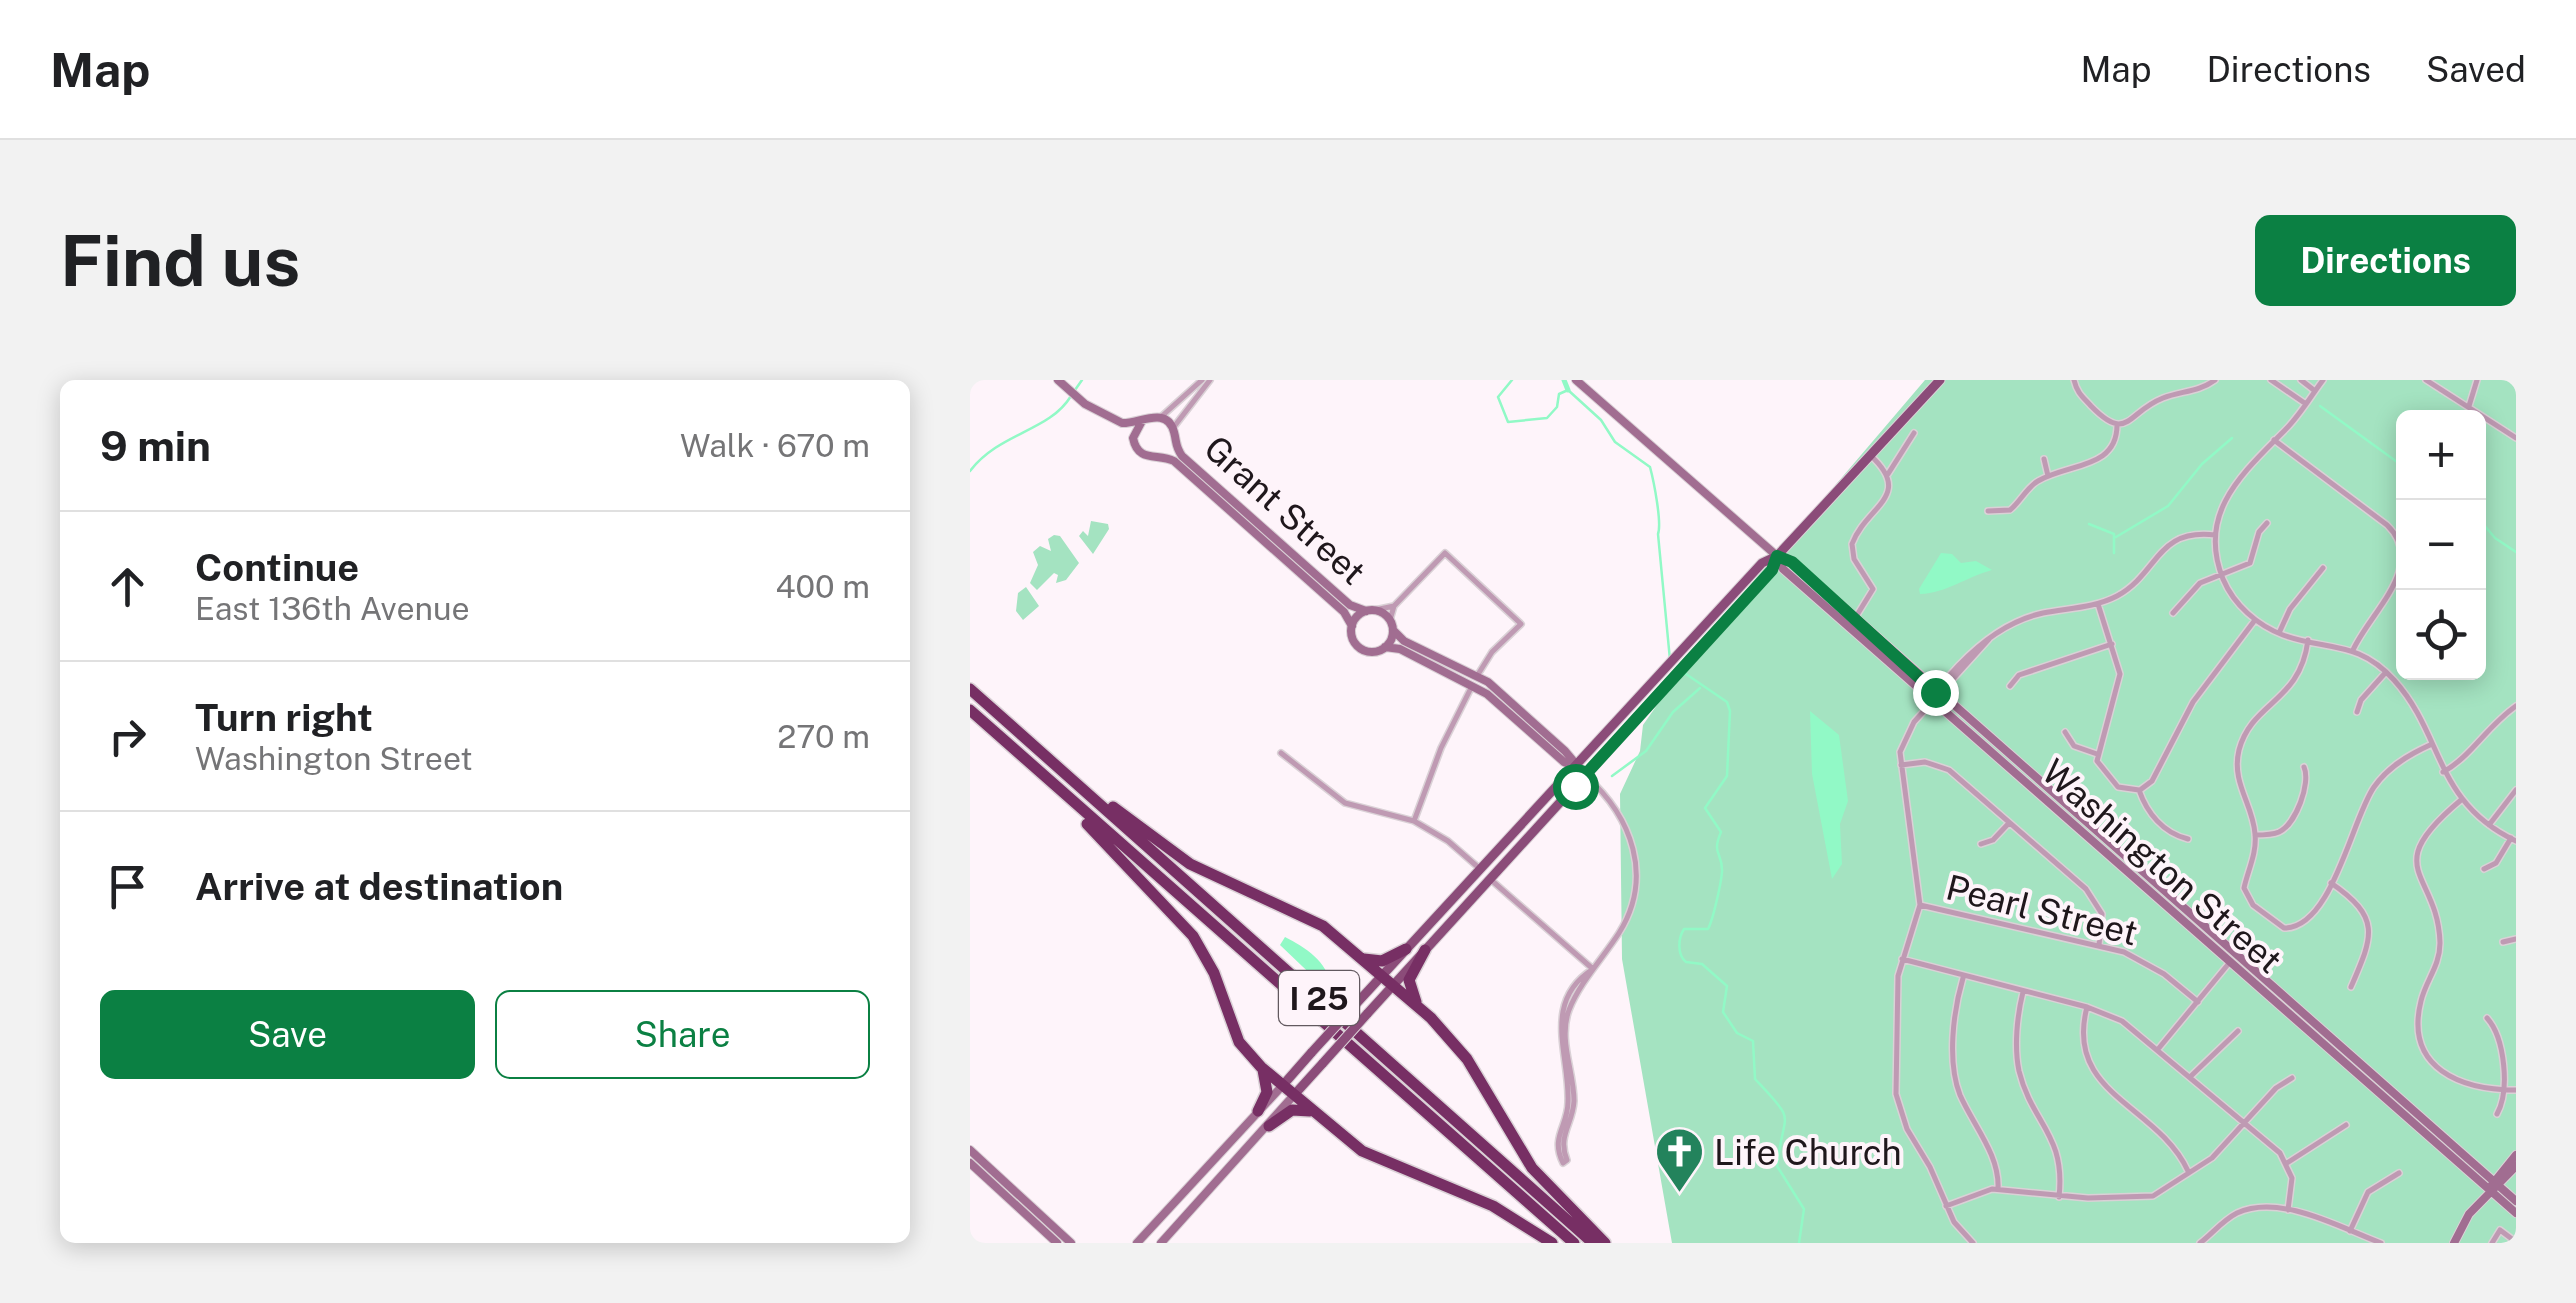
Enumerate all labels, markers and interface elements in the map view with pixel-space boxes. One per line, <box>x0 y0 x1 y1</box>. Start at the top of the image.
text: Map <box>50 41 150 98</box>
text: Map <box>2080 49 2151 90</box>
text: Directions <box>2206 49 2371 90</box>
text: Saved <box>2426 49 2526 90</box>
button: Directions <box>2255 215 2516 306</box>
text: Find us <box>60 219 300 302</box>
map controls <box>2396 410 2486 680</box>
button: + <box>2396 410 2486 500</box>
text: 9 min <box>100 421 211 470</box>
text: Walk · 670 m <box>680 427 870 464</box>
street label: Grant Street <box>1196 427 1374 593</box>
button: − <box>2396 500 2486 590</box>
text: Continue <box>195 545 359 590</box>
icon: ahead <box>100 559 155 614</box>
text: 400 m <box>775 568 870 605</box>
text: East 136th Avenue <box>195 590 470 627</box>
button: locate <box>2396 590 2486 680</box>
route end <box>1913 670 1959 716</box>
text: Turn right <box>195 695 373 740</box>
icon: right <box>100 709 155 764</box>
text: 270 m <box>777 718 870 755</box>
text: Washington Street <box>195 740 473 777</box>
street label: Washington Street <box>2034 751 2290 981</box>
route start <box>1553 764 1599 810</box>
icon: arrive <box>100 859 155 914</box>
text: Arrive at destination <box>195 864 563 909</box>
street label: Pearl Street <box>1942 866 2142 954</box>
road number: I 25 <box>1279 971 1359 1025</box>
button: Save <box>100 990 475 1079</box>
button: Share <box>495 990 870 1079</box>
church icon: Life Church <box>1653 1126 1705 1194</box>
place label: Life Church <box>1714 1132 1902 1173</box>

